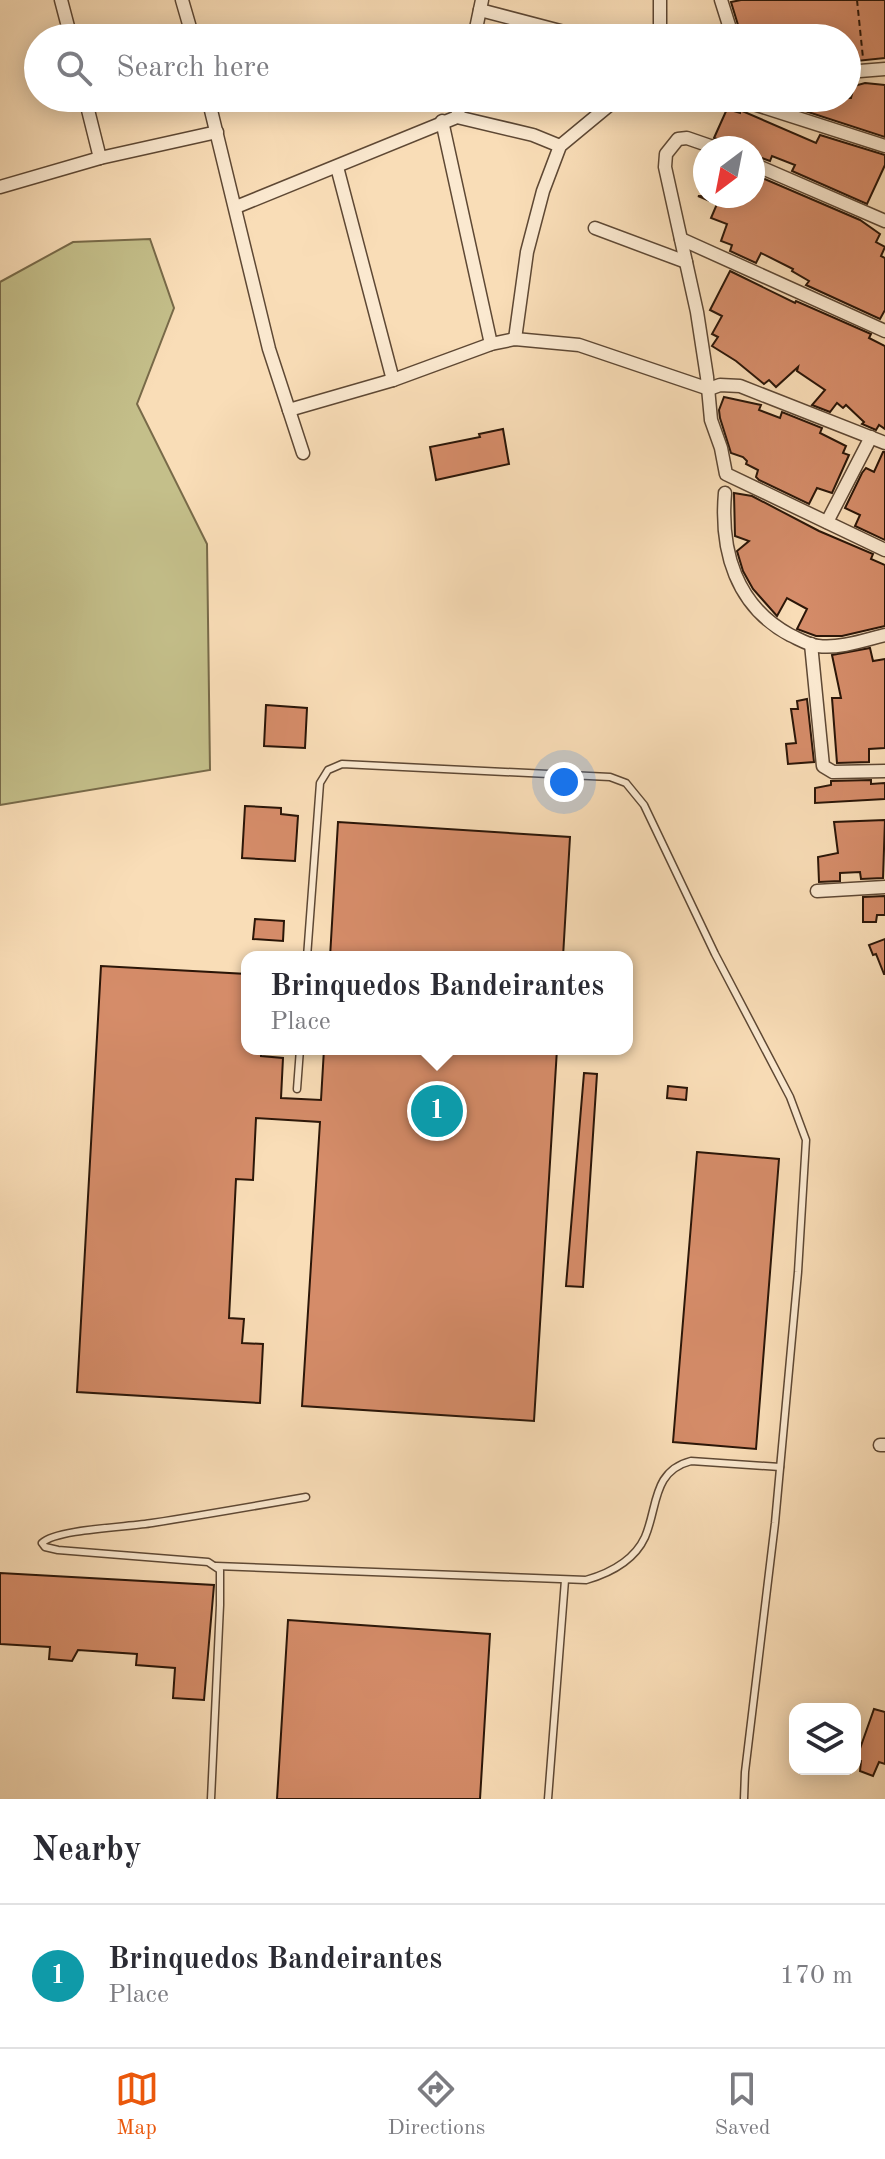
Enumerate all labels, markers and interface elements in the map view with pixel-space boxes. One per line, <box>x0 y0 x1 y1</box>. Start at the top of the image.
search box <box>24 24 861 112</box>
icon: search <box>52 46 96 90</box>
text: Search here <box>116 53 270 83</box>
north arrow <box>693 136 765 208</box>
your location <box>544 762 584 802</box>
popup <box>241 951 633 1055</box>
text: Brinquedos Bandeirantes <box>270 972 604 1002</box>
text: Place <box>270 1009 331 1035</box>
pin: 1 <box>411 1081 463 1141</box>
map controls <box>789 1703 861 1775</box>
button: layers <box>789 1703 861 1775</box>
text: Nearby <box>32 1834 142 1868</box>
text: Brinquedos Bandeirantes <box>108 1945 442 1975</box>
text: 1 <box>50 1963 66 1989</box>
text: 170 m <box>780 1963 853 1989</box>
text: Place <box>108 1982 169 2008</box>
tab: Map <box>115 2067 159 2142</box>
tab: Directions <box>388 2067 485 2142</box>
tab: Saved <box>714 2067 770 2142</box>

